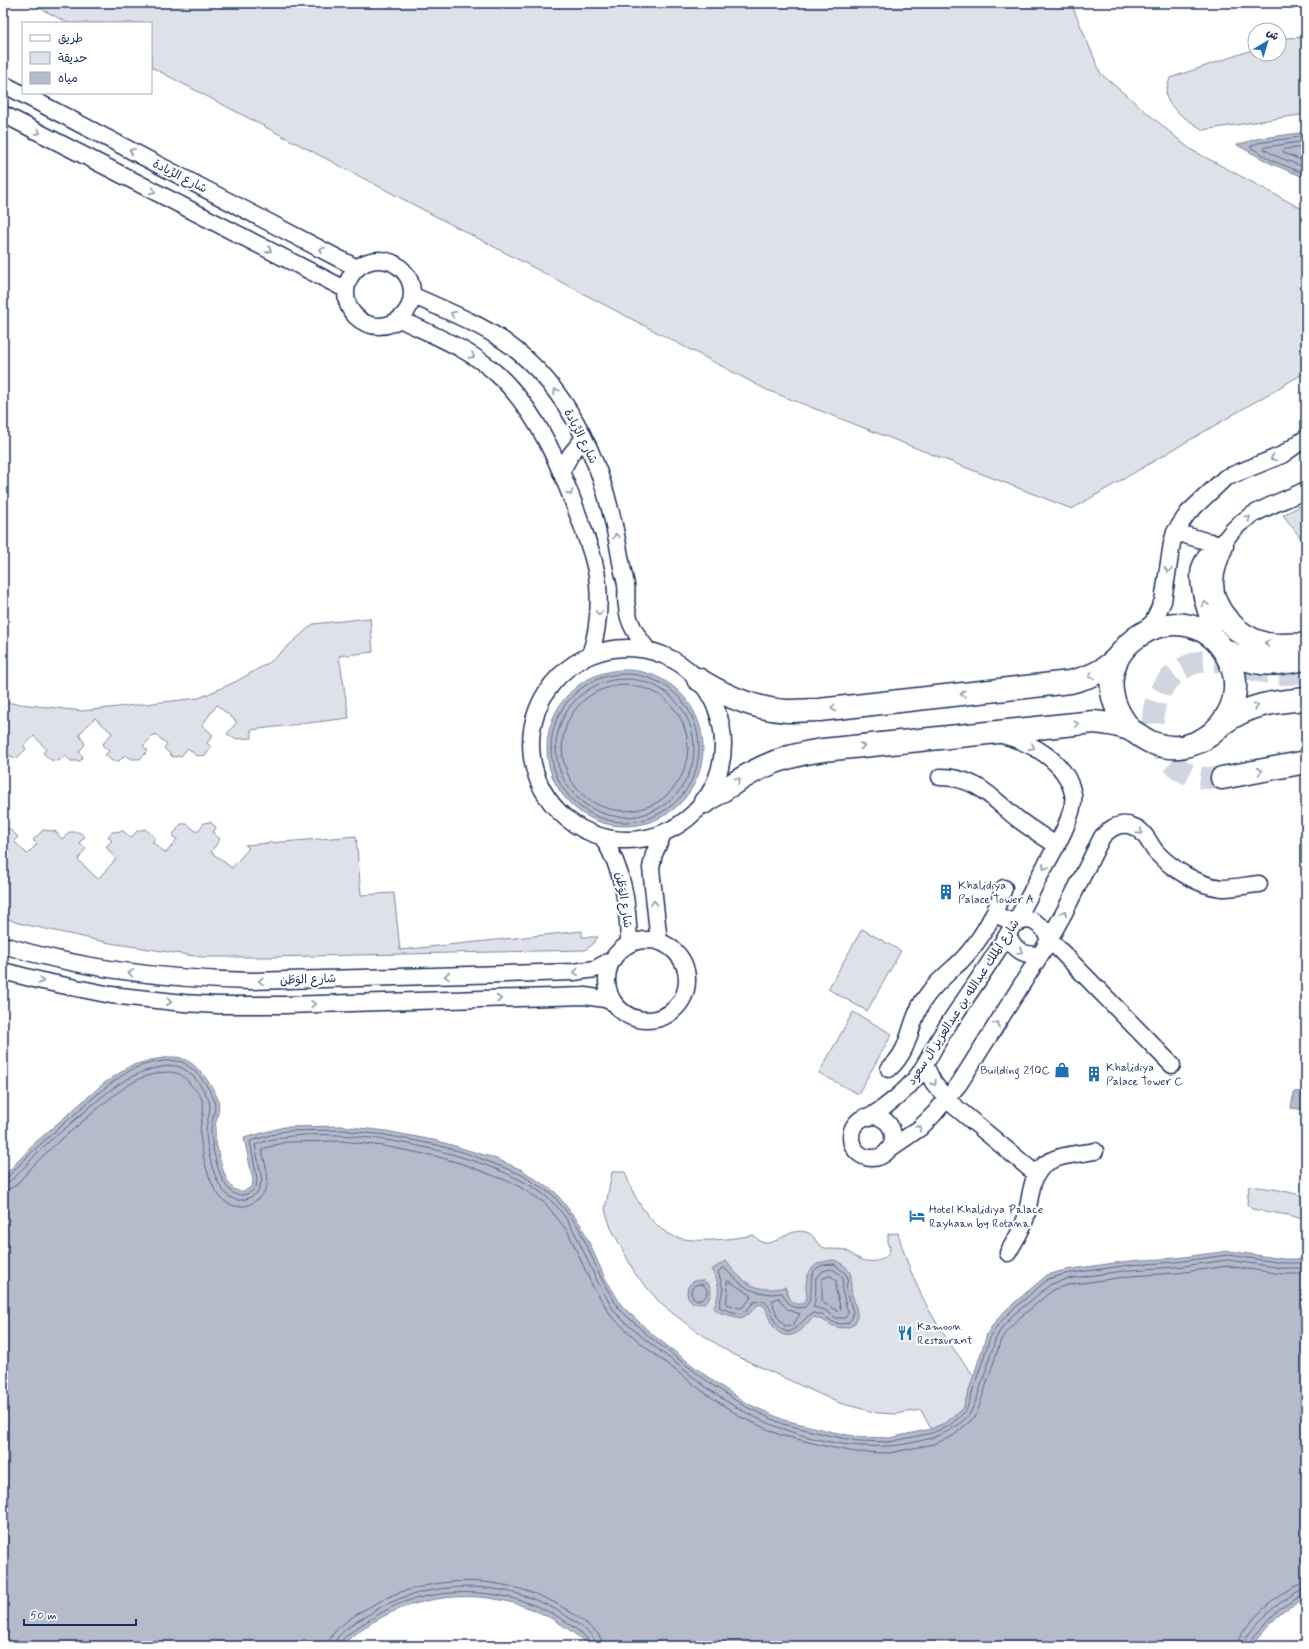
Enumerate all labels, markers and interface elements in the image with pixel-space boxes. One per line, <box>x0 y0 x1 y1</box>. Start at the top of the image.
legend <box>22 22 152 94</box>
north arrow <box>1247 22 1287 62</box>
text: ش <box>1263 26 1282 44</box>
text: طريق <box>58 31 83 47</box>
text: حديقة <box>58 51 87 67</box>
text: مياه <box>58 71 78 87</box>
one-way arrow <box>33 127 41 135</box>
one-way arrow <box>129 148 137 156</box>
street label: شارع الرِّيادة <box>149 156 210 197</box>
one-way arrow <box>149 186 157 194</box>
one-way arrow <box>265 245 272 253</box>
one-way arrow <box>319 247 327 254</box>
one-way arrow <box>450 311 457 319</box>
one-way arrow <box>468 351 475 358</box>
one-way arrow <box>553 388 561 395</box>
street label: شارع الرِّيادة <box>560 406 601 467</box>
one-way arrow <box>1270 454 1277 462</box>
one-way arrow <box>565 489 573 497</box>
one-way arrow <box>1244 515 1251 522</box>
one-way arrow <box>613 533 621 539</box>
one-way arrow <box>1164 567 1173 573</box>
one-way arrow <box>1201 601 1210 608</box>
one-way arrow <box>595 610 603 616</box>
one-way arrow <box>1264 640 1270 648</box>
one-way arrow <box>1087 671 1094 679</box>
one-way arrow <box>960 689 966 698</box>
one-way arrow <box>1252 702 1259 711</box>
one-way arrow <box>830 704 836 713</box>
one-way arrow <box>1073 720 1079 729</box>
one-way arrow <box>859 741 865 750</box>
one-way arrow <box>1028 742 1035 749</box>
one-way arrow <box>1257 767 1263 775</box>
one-way arrow <box>733 778 740 785</box>
one-way arrow <box>1136 827 1143 834</box>
one-way arrow <box>1043 863 1050 870</box>
street label: شارع الوَطَن <box>611 871 635 929</box>
place label: Khalidiya Palace Tower A <box>958 878 1034 908</box>
building icon: Khalidiya Palace Tower A <box>937 883 955 901</box>
one-way arrow <box>650 900 659 906</box>
one-way arrow <box>1059 910 1066 917</box>
street label: شارع الملك عبدالله بن عبدالعزيز آل سعود <box>904 916 1024 1089</box>
one-way arrow <box>1016 946 1023 953</box>
one-way arrow <box>573 967 579 976</box>
one-way arrow <box>128 969 134 978</box>
street label: شارع الوَطَن <box>280 971 337 989</box>
one-way arrow <box>444 972 450 980</box>
one-way arrow <box>38 976 44 984</box>
one-way arrow <box>258 977 264 985</box>
one-way arrow <box>496 994 502 1003</box>
one-way arrow <box>166 997 172 1006</box>
one-way arrow <box>310 1000 316 1008</box>
one-way arrow <box>992 1021 999 1028</box>
place label: Khalidiya Palace Tower C <box>1106 1060 1183 1090</box>
shop icon: Building 210C <box>1053 1061 1071 1079</box>
place label: Building 210C <box>980 1063 1050 1080</box>
building icon: Khalidiya Palace Tower C <box>1085 1065 1103 1083</box>
one-way arrow <box>929 1079 936 1086</box>
one-way arrow <box>915 1125 922 1132</box>
place label: Hotel Khalidiya Palace Rayhaan by Rotana <box>929 1202 1043 1232</box>
hotel icon: Hotel Khalidiya Palace Rayhaan by Rotana <box>908 1207 926 1225</box>
place label: Kamoon Restaurant <box>917 1319 973 1349</box>
restaurant icon: Kamoon Restaurant <box>896 1324 914 1342</box>
scale bar <box>24 1601 136 1627</box>
text: 50 m <box>30 1608 57 1624</box>

